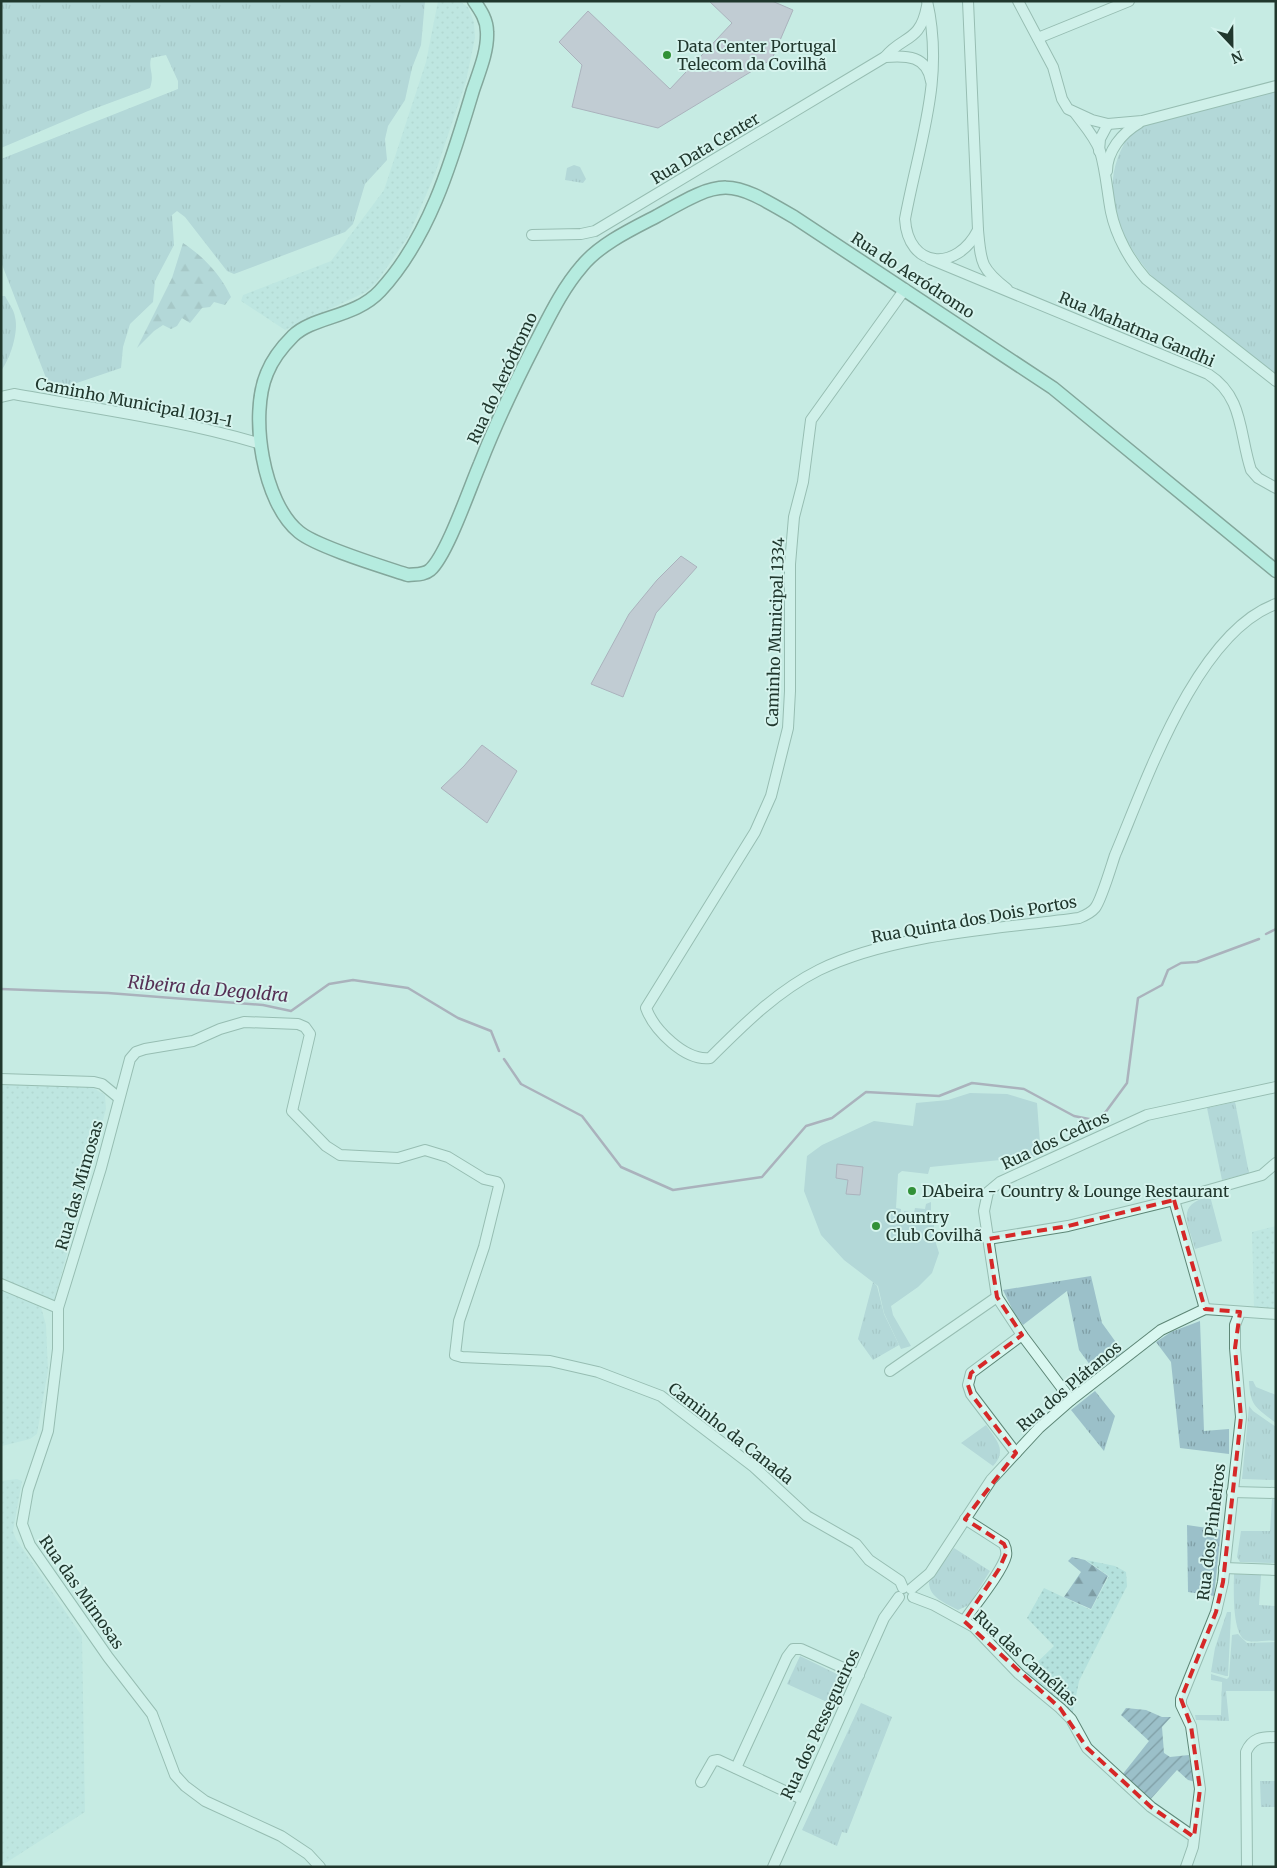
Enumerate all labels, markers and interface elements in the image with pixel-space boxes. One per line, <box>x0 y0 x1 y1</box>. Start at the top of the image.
north arrow <box>1207 20 1257 70</box>
place label: Data Center Portugal Telecom da Covilhã <box>677 36 836 74</box>
text: N <box>1228 47 1245 67</box>
marker: Data Center Portugal Telecom da Covilhã <box>661 49 673 61</box>
street label: Rua Data Center <box>647 108 763 188</box>
street label: Rua do Aeródromo <box>848 228 978 322</box>
street label: Rua Mahatma Gandhi <box>1056 287 1218 371</box>
street label: Rua do Aeródromo <box>463 309 541 447</box>
street label: Caminho Municipal 1031-1 <box>34 373 234 431</box>
street label: Caminho Municipal 1334 <box>762 537 788 727</box>
street label: Rua Quinta dos Dois Portos <box>870 891 1078 947</box>
water label: Ribeira da Degoldra <box>127 970 289 1007</box>
street label: Rua dos Cedros <box>998 1106 1112 1174</box>
street label: Rua das Mimosas <box>51 1118 107 1252</box>
place label: DAbeira - Country & Lounge Restaurant <box>922 1181 1230 1201</box>
marker: DAbeira - Country & Lounge Restaurant <box>906 1185 918 1197</box>
place label: Country Club Covilhã <box>886 1207 983 1245</box>
marker: Country Club Covilhã <box>870 1220 882 1232</box>
street label: Rua dos Plátanos <box>1013 1336 1125 1436</box>
street label: Caminho da Canada <box>664 1378 798 1488</box>
street label: Rua dos Pinheiros <box>1193 1462 1229 1602</box>
street label: Rua das Mimosas <box>35 1531 129 1653</box>
street label: Rua das Camélias <box>970 1606 1082 1710</box>
street label: Rua dos Pessegueiros <box>776 1645 864 1802</box>

